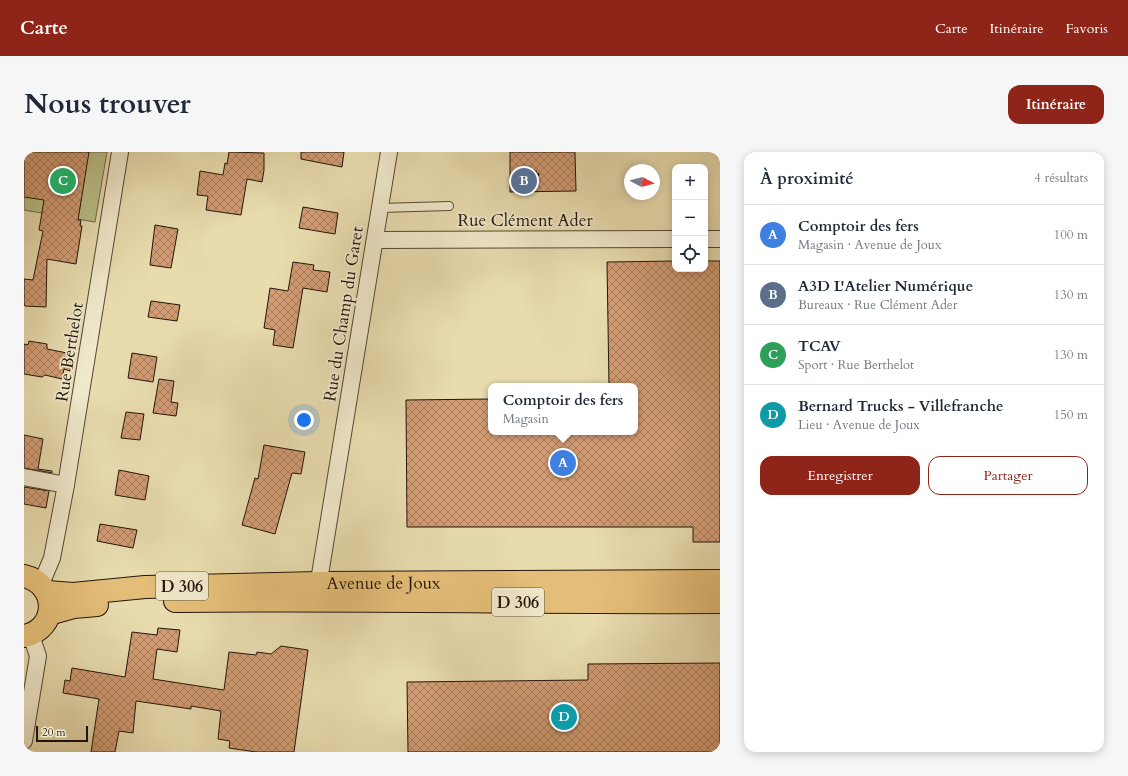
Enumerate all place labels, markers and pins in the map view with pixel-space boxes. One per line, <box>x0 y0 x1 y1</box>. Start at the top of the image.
pin: C <box>50 166 76 196</box>
pin: B <box>511 166 537 196</box>
pin: A <box>550 448 576 478</box>
pin: D <box>551 702 577 732</box>

